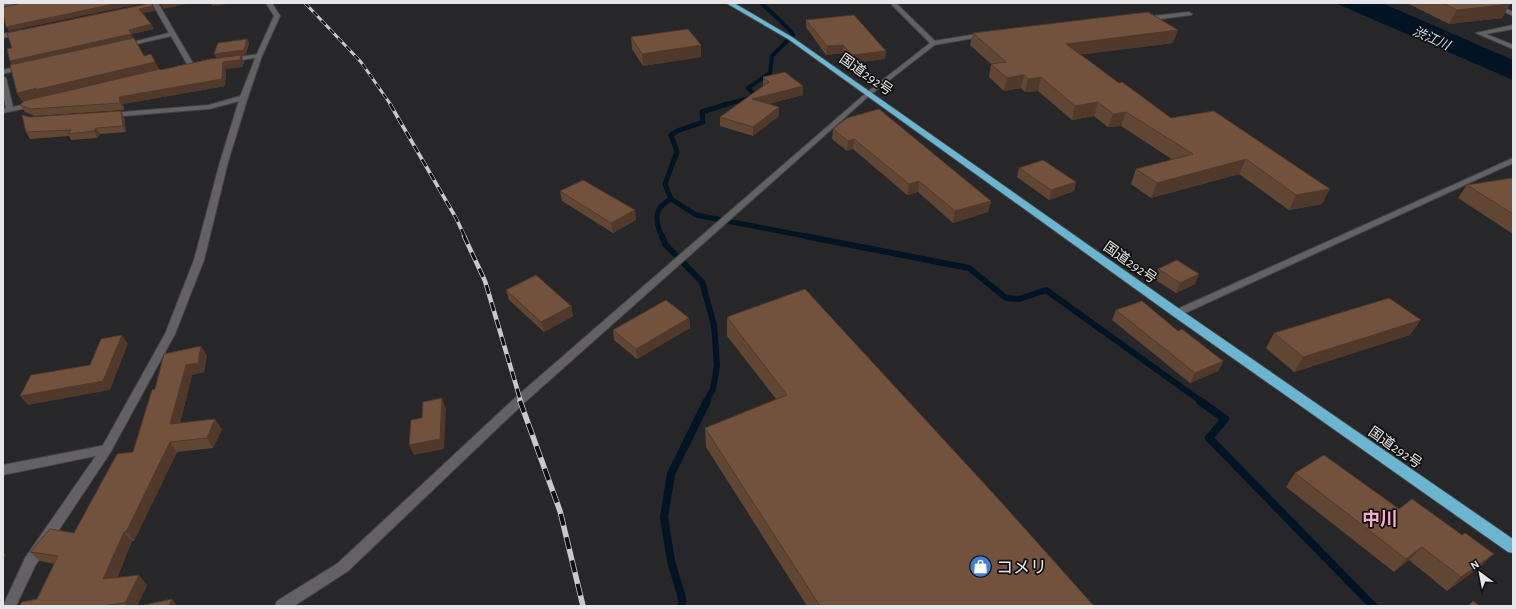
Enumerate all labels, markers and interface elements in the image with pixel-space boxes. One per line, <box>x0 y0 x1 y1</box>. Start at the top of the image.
water label: 渋江川 <box>1411 24 1454 54</box>
street label: 国道292号 <box>837 51 896 98</box>
street label: 国道292号 <box>1101 239 1160 286</box>
street label: 国道292号 <box>1366 424 1425 471</box>
district label: 中川 <box>1362 509 1398 529</box>
north arrow <box>1460 553 1500 593</box>
shop icon: コメリ <box>968 554 994 580</box>
text: N <box>1469 558 1481 572</box>
place label: コメリ <box>996 559 1047 576</box>

